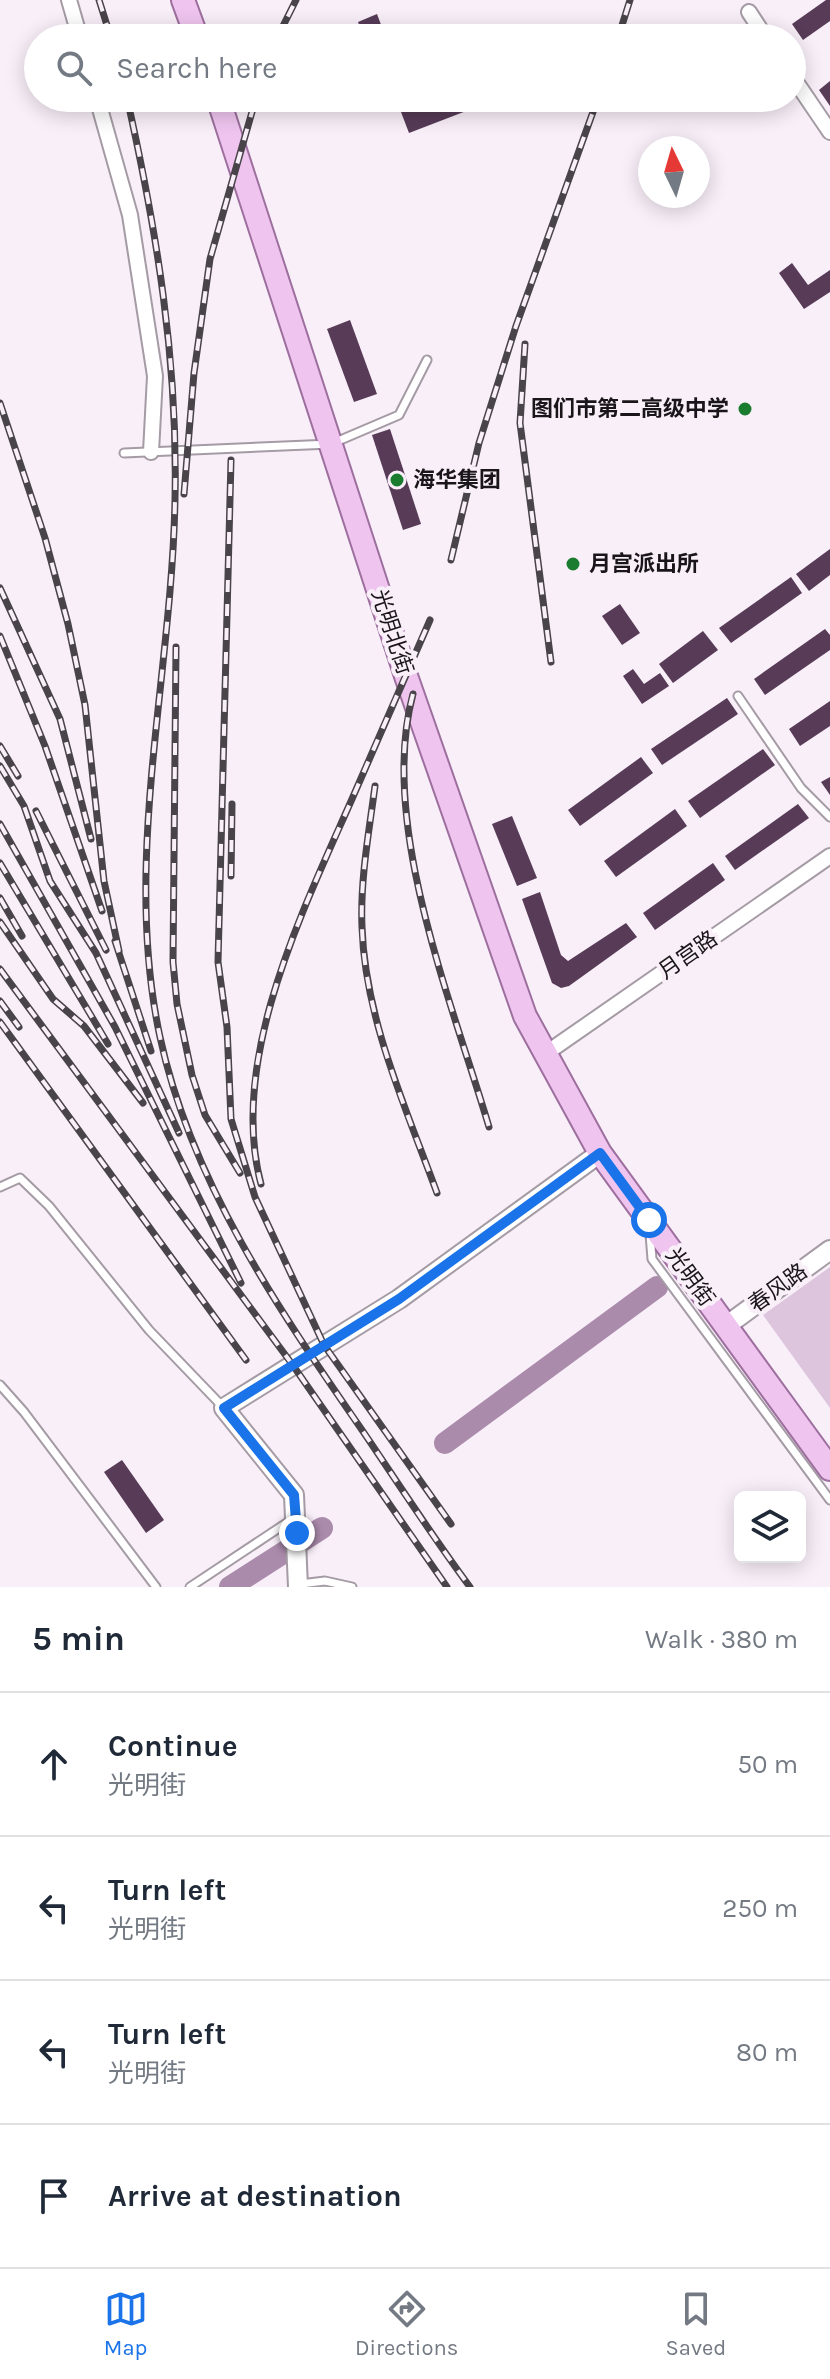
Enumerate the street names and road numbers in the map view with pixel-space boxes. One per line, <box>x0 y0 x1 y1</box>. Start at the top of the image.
street label: 光明北街 <box>366 586 418 678</box>
street label: 月宫路 <box>654 925 722 985</box>
street label: 光明街 <box>660 1243 720 1311</box>
street label: 春风路 <box>744 1258 812 1318</box>

